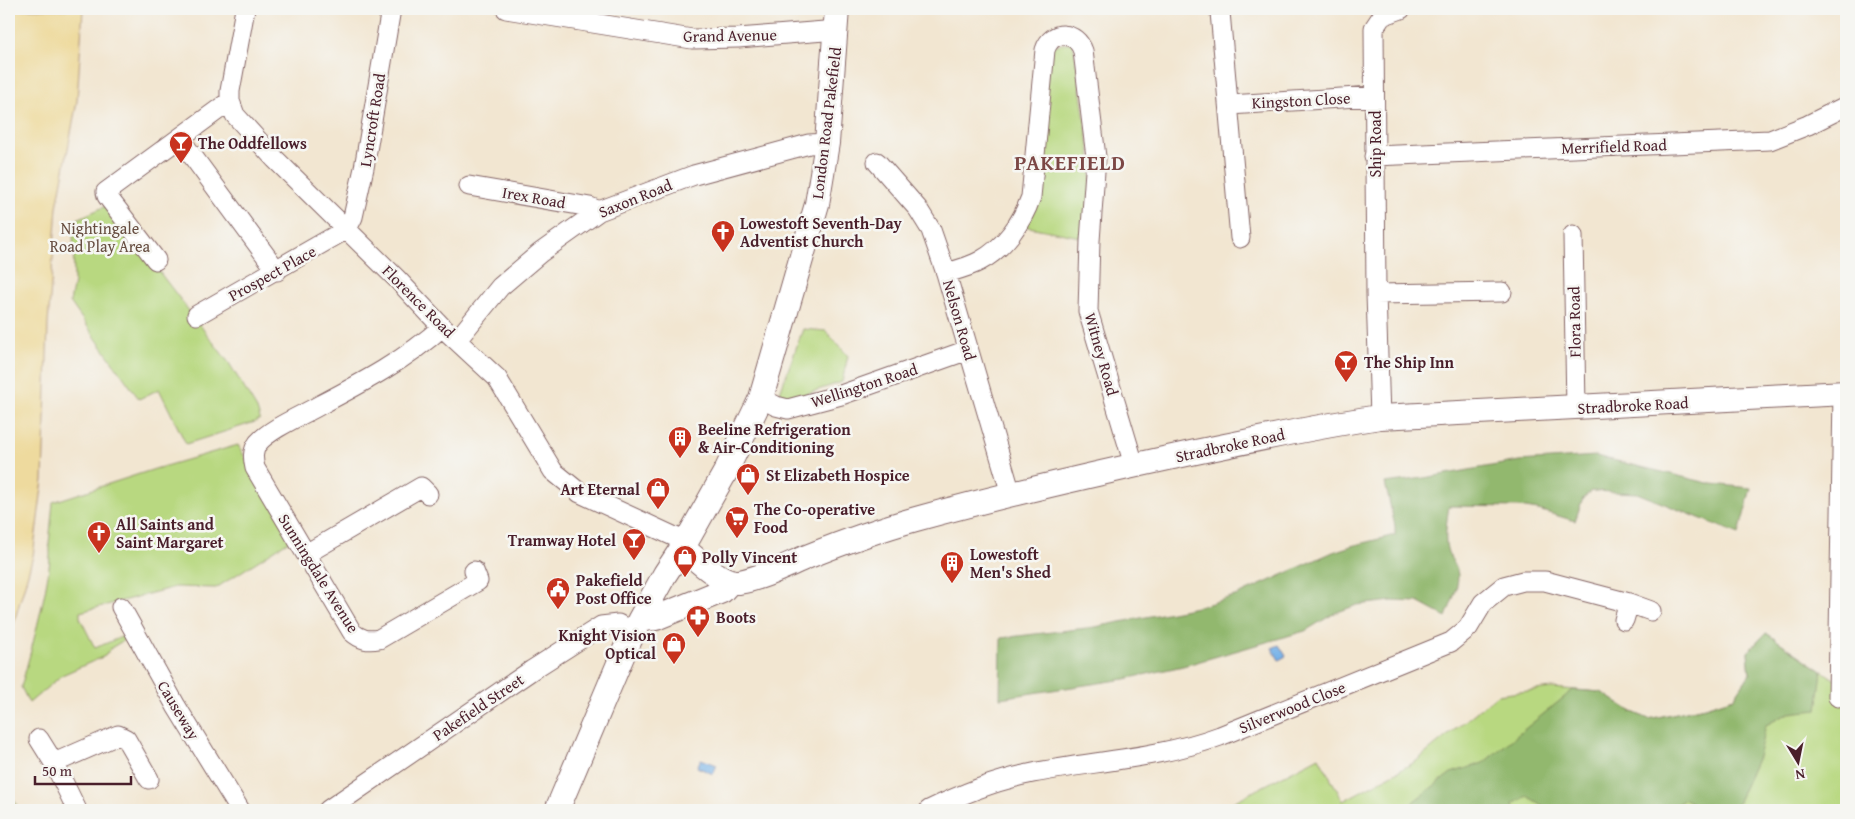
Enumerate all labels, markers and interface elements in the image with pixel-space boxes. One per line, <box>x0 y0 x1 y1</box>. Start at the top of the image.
street label: Grand Avenue <box>683 22 777 48</box>
street label: London Road Pakefield <box>805 45 847 200</box>
street label: Lyncroft Road <box>353 71 391 168</box>
street label: Kingston Close <box>1251 85 1351 115</box>
street label: Ship Road <box>1363 110 1387 177</box>
bar icon: The Oddfellows <box>168 130 194 164</box>
place label: The Oddfellows <box>198 131 307 155</box>
street label: Merrifield Road <box>1561 132 1668 160</box>
district label: PAKEFIELD <box>1014 147 1126 178</box>
street label: Saxon Road <box>595 172 676 224</box>
street label: Irex Road <box>501 180 568 214</box>
place label: Lowestoft Seventh-Day Adventist Church <box>740 211 903 253</box>
park label: Nightingale Road Play Area <box>50 216 151 258</box>
church icon: Lowestoft Seventh-Day Adventist Church <box>710 219 736 253</box>
street label: Prospect Place <box>224 239 320 307</box>
street label: Florence Road <box>377 259 461 343</box>
street label: Nelson Road <box>937 277 983 364</box>
street label: Flora Road <box>1561 286 1587 358</box>
street label: Witney Road <box>1079 310 1125 399</box>
bar icon: The Ship Inn <box>1333 349 1359 383</box>
place label: The Ship Inn <box>1364 350 1455 374</box>
street label: Wellington Road <box>808 356 921 414</box>
street label: Stradbroke Road <box>1577 390 1690 420</box>
place label: Beeline Refrigeration & Air-Conditioning <box>698 417 851 459</box>
street label: Stradbroke Road <box>1173 422 1287 468</box>
building icon: Beeline Refrigeration & Air-Conditioning <box>667 425 693 459</box>
shop icon: St Elizabeth Hospice <box>735 462 761 496</box>
place label: St Elizabeth Hospice <box>766 463 910 487</box>
shop icon: Art Eternal <box>645 476 671 510</box>
place label: Art Eternal <box>560 477 640 501</box>
place label: The Co-operative Food <box>754 497 875 539</box>
supermarket icon: The Co-operative Food <box>724 505 750 539</box>
street label: Sunningdale Avenue <box>273 509 365 637</box>
place label: All Saints and Saint Margaret <box>116 512 224 554</box>
church icon: All Saints and Saint Margaret <box>86 520 112 554</box>
bar icon: Tramway Hotel <box>621 527 647 561</box>
place label: Tramway Hotel <box>508 528 616 552</box>
place label: Lowestoft Men's Shed <box>970 542 1052 584</box>
shop icon: Polly Vincent <box>672 544 698 578</box>
place label: Polly Vincent <box>702 545 797 569</box>
building icon: Lowestoft Men's Shed <box>939 550 965 584</box>
place label: Pakefield Post Office <box>576 568 652 610</box>
public building icon: Pakefield Post Office <box>545 576 571 610</box>
pharmacy icon: Boots <box>685 604 711 638</box>
place label: Boots <box>716 605 756 629</box>
place label: Knight Vision Optical <box>559 623 657 665</box>
shop icon: Knight Vision Optical <box>661 631 687 665</box>
street label: Pakefield Street <box>427 667 529 746</box>
street label: Silverwood Close <box>1235 675 1349 739</box>
street label: Causeway <box>152 676 206 744</box>
north arrow <box>1772 736 1822 786</box>
scale bar <box>35 754 131 786</box>
text: 50 m <box>42 760 73 781</box>
text: N <box>1793 764 1807 786</box>

